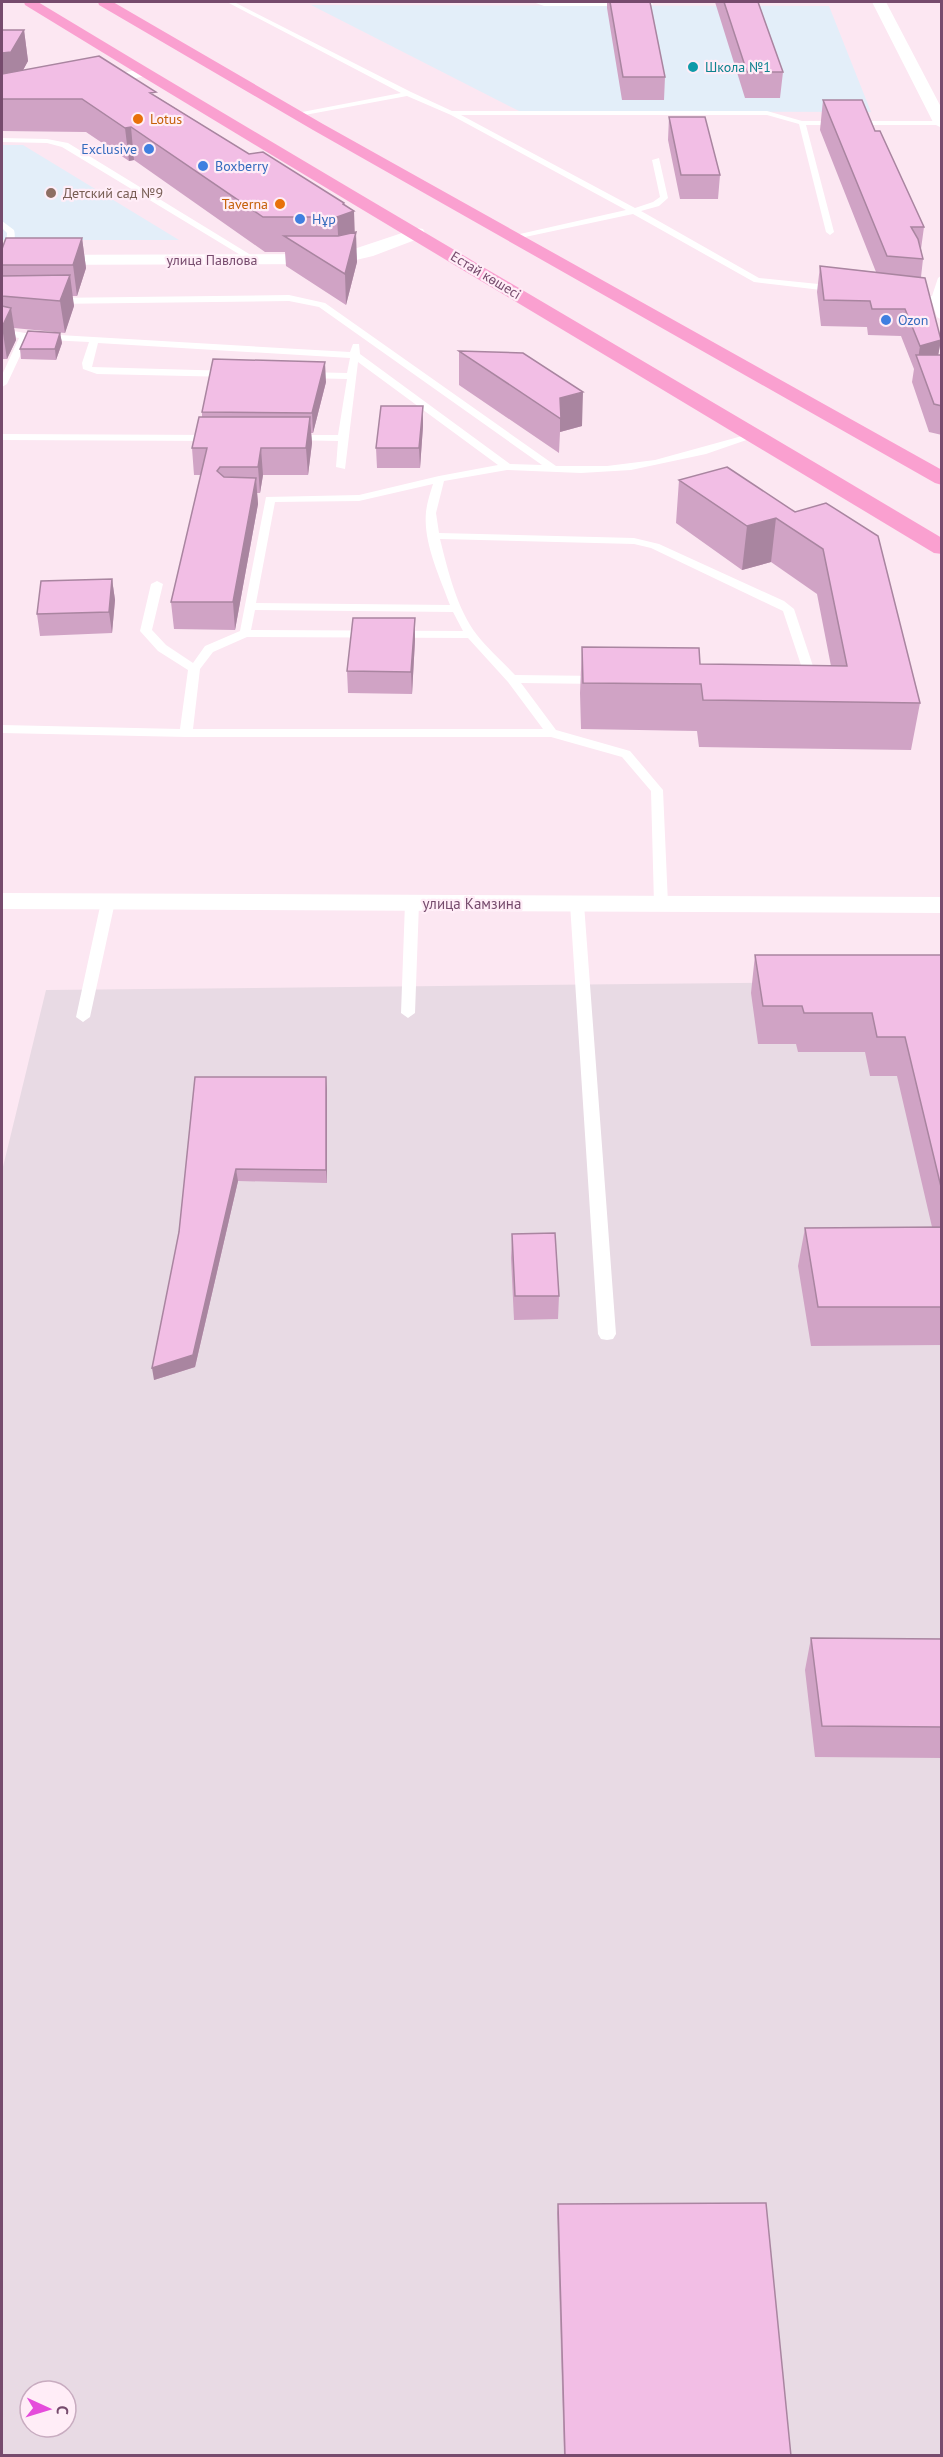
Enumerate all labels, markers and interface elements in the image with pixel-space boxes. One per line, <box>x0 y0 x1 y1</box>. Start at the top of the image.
place label: Школа №1 <box>705 58 771 76</box>
marker: Школа №1 <box>686 60 700 74</box>
place label: Lotus <box>150 110 182 128</box>
marker: Lotus <box>131 112 145 126</box>
place label: Exclusive <box>81 140 137 158</box>
marker: Exclusive <box>142 142 156 156</box>
place label: Boxberry <box>215 157 269 175</box>
marker: Boxberry <box>196 159 210 173</box>
place label: Детский сад №9 <box>63 184 163 202</box>
marker: Детский сад №9 <box>44 186 58 200</box>
place label: Taverna <box>222 195 268 213</box>
marker: Taverna <box>273 197 287 211</box>
place label: Нұр <box>312 210 336 228</box>
marker: Нұр <box>293 212 307 226</box>
street label: Естай көшесі <box>448 247 524 303</box>
street label: улица Павлова <box>167 251 258 269</box>
place label: Ozon <box>898 311 928 329</box>
marker: Ozon <box>879 313 893 327</box>
street label: улица Камзина <box>423 894 521 913</box>
north arrow <box>18 2379 78 2439</box>
text: С <box>53 2405 73 2415</box>

